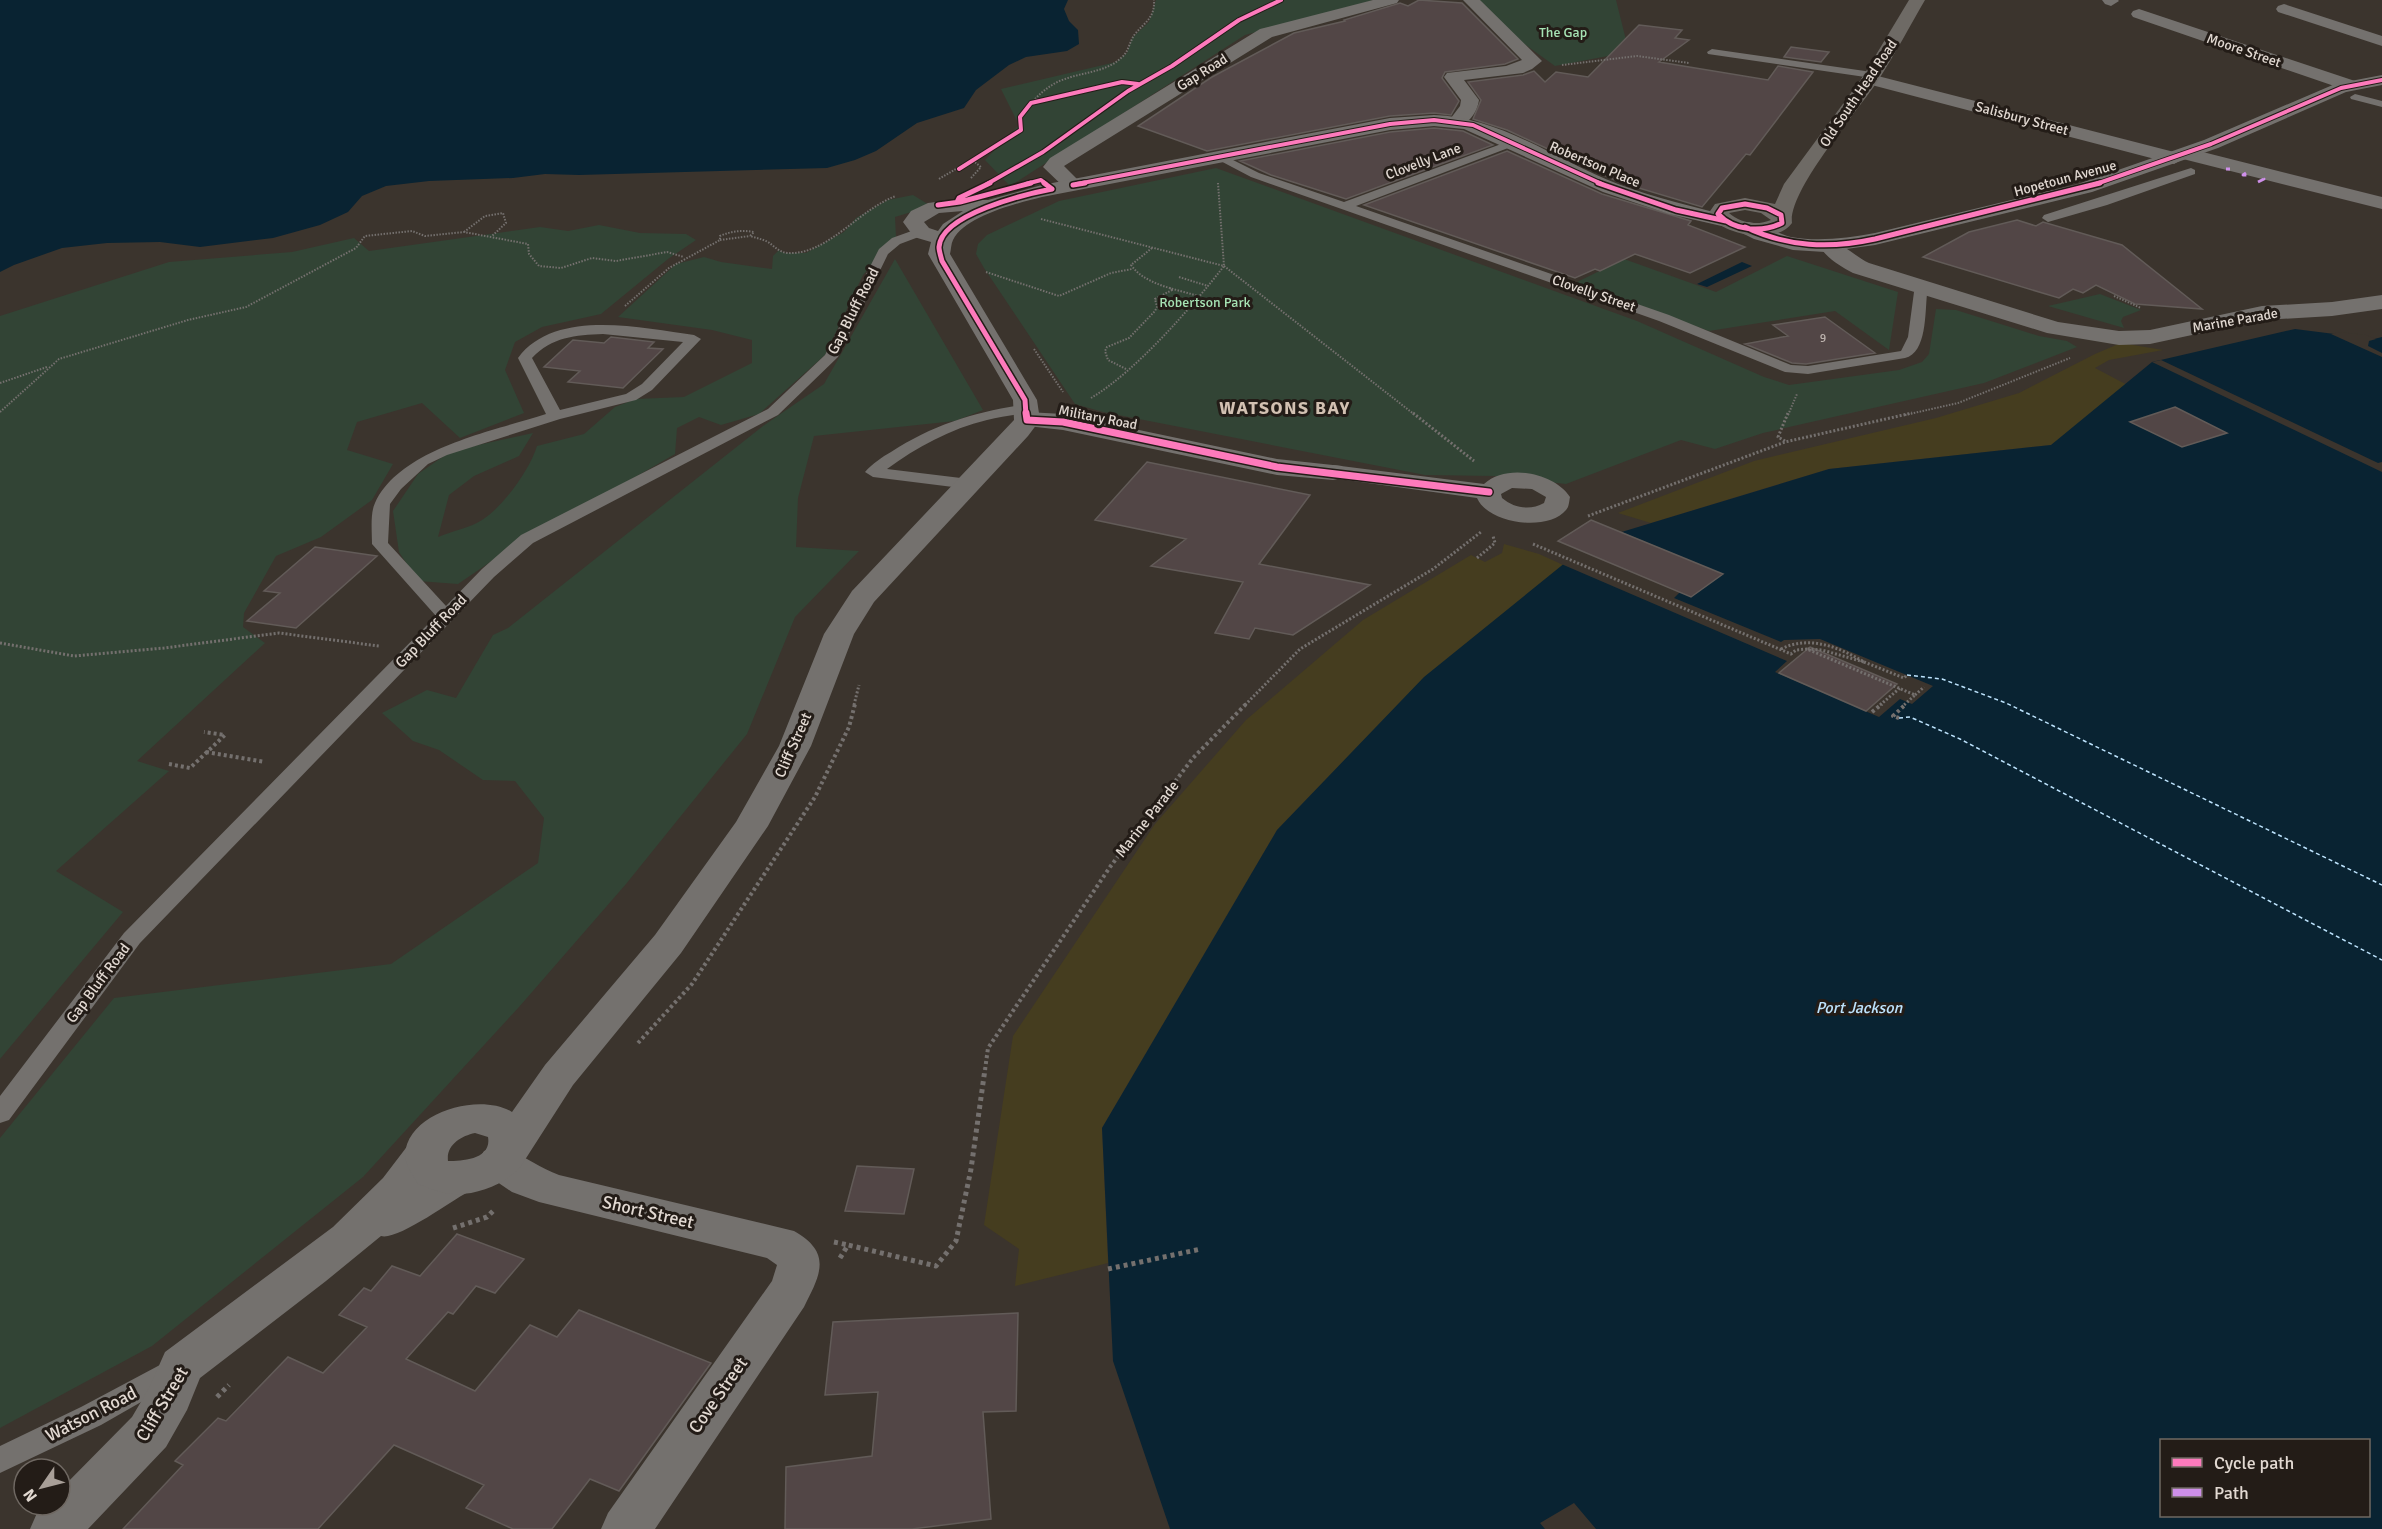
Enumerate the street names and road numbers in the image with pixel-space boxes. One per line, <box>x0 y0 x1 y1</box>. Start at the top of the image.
street label: Moore Street <box>2205 30 2283 71</box>
street label: Old South Head Road <box>1816 36 1901 150</box>
street label: Gap Road <box>1174 50 1231 95</box>
street label: Salisbury Street <box>1974 98 2070 139</box>
street label: Robertson Place <box>1547 138 1643 191</box>
street label: Clovelly Lane <box>1383 139 1463 184</box>
street label: Hopetoun Avenue <box>2012 157 2118 200</box>
street label: Gap Bluff Road <box>823 265 883 357</box>
street label: Clovelly Street <box>1550 271 1638 316</box>
street label: Marine Parade <box>2191 305 2279 336</box>
street label: Military Road <box>1057 402 1139 433</box>
street label: Gap Bluff Road <box>392 591 471 671</box>
street label: Cliff Street <box>771 710 815 780</box>
street label: Marine Parade <box>1111 777 1183 861</box>
street label: Gap Bluff Road <box>62 940 134 1026</box>
street label: Short Street <box>600 1191 696 1233</box>
street label: Cove Street <box>684 1353 752 1437</box>
street label: Cliff Street <box>131 1363 193 1445</box>
street label: Watson Road <box>42 1382 140 1446</box>

